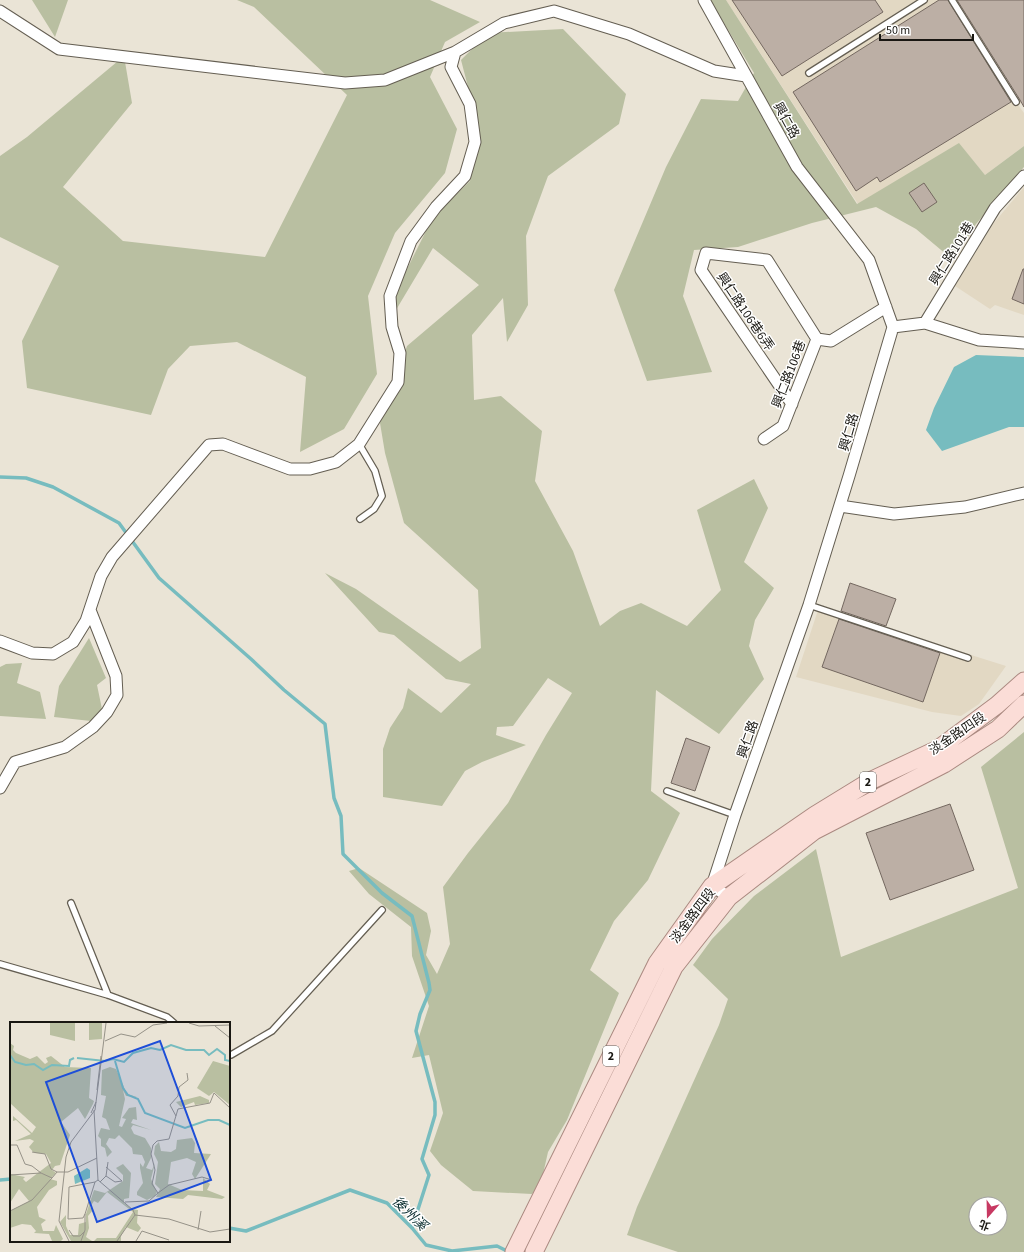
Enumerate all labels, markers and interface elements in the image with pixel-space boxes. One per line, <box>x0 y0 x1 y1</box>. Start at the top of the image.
scale bar <box>880 16 973 42</box>
text: 50 m <box>886 22 910 39</box>
street label: 興仁路 <box>769 99 803 142</box>
street label: 興仁路101巷 <box>925 218 978 289</box>
street label: 興仁路106巷6弄 <box>712 269 778 354</box>
street label: 興仁路106巷 <box>768 338 810 411</box>
street label: 興仁路 <box>835 411 863 454</box>
street label: 淡金路四段 <box>926 708 990 759</box>
street label: 興仁路 <box>733 718 763 761</box>
road number: 2 <box>860 772 876 792</box>
street label: 淡金路四段 <box>666 884 720 947</box>
inset map <box>10 1022 230 1242</box>
road number: 2 <box>603 1046 619 1066</box>
water label: 後州溪 <box>387 1192 433 1237</box>
north arrow <box>968 1196 1008 1236</box>
text: 北 <box>977 1216 992 1234</box>

